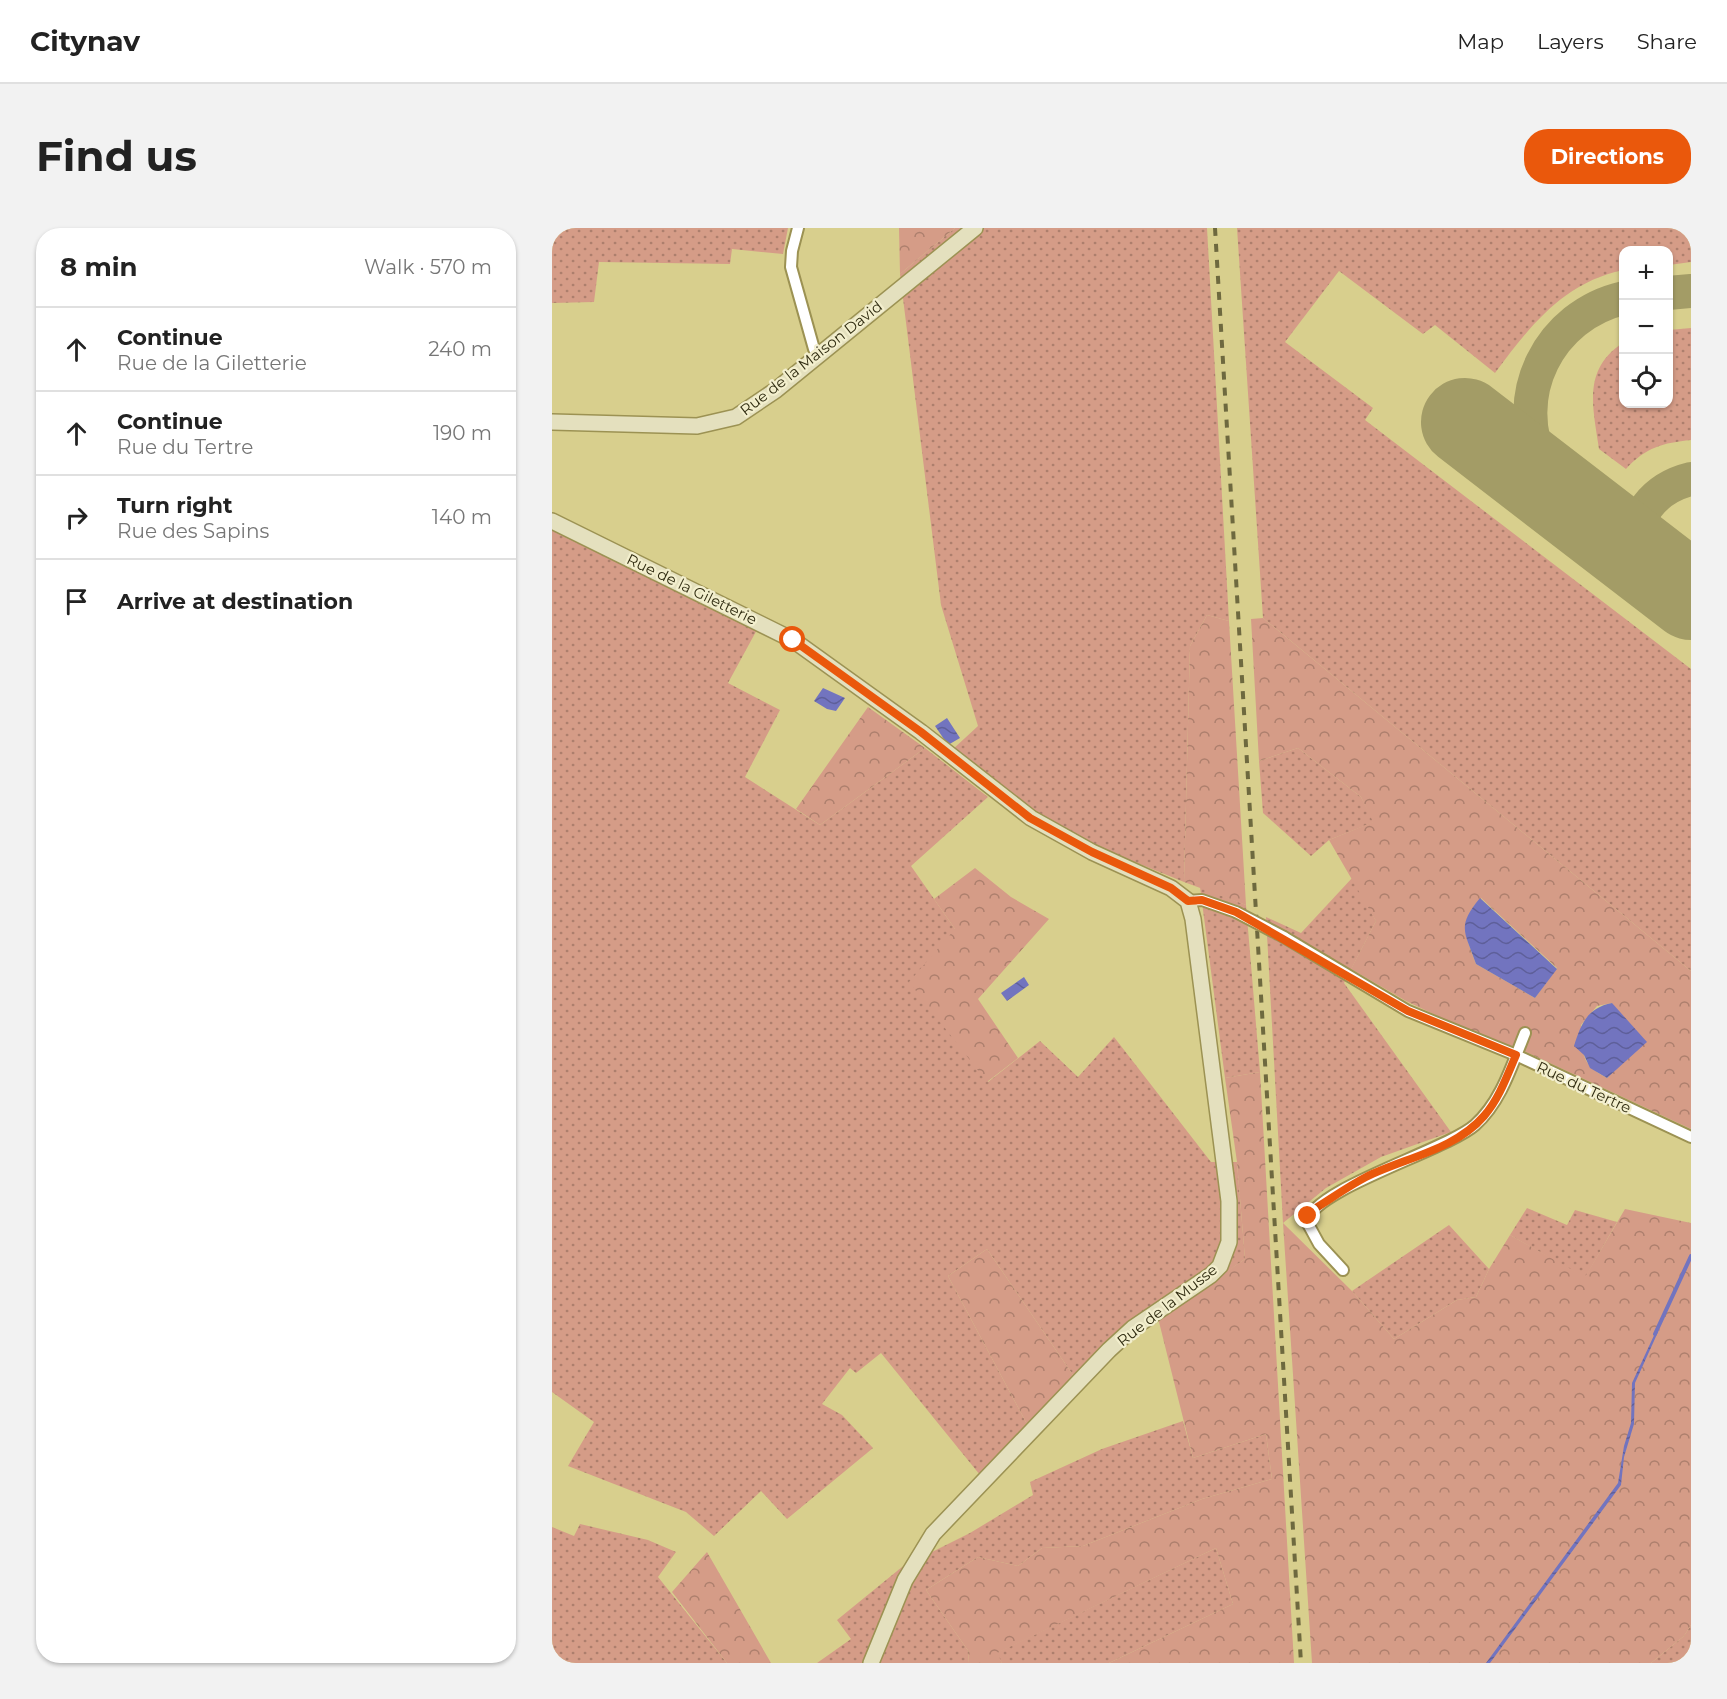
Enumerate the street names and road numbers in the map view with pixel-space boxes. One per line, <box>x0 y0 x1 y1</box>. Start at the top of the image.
street label: Rue de la Maison David <box>736 297 886 419</box>
street label: Rue de la Giletterie <box>624 549 760 629</box>
street label: Rue du Tertre <box>1534 1057 1634 1117</box>
street label: Rue de la Musse <box>1113 1260 1221 1350</box>

